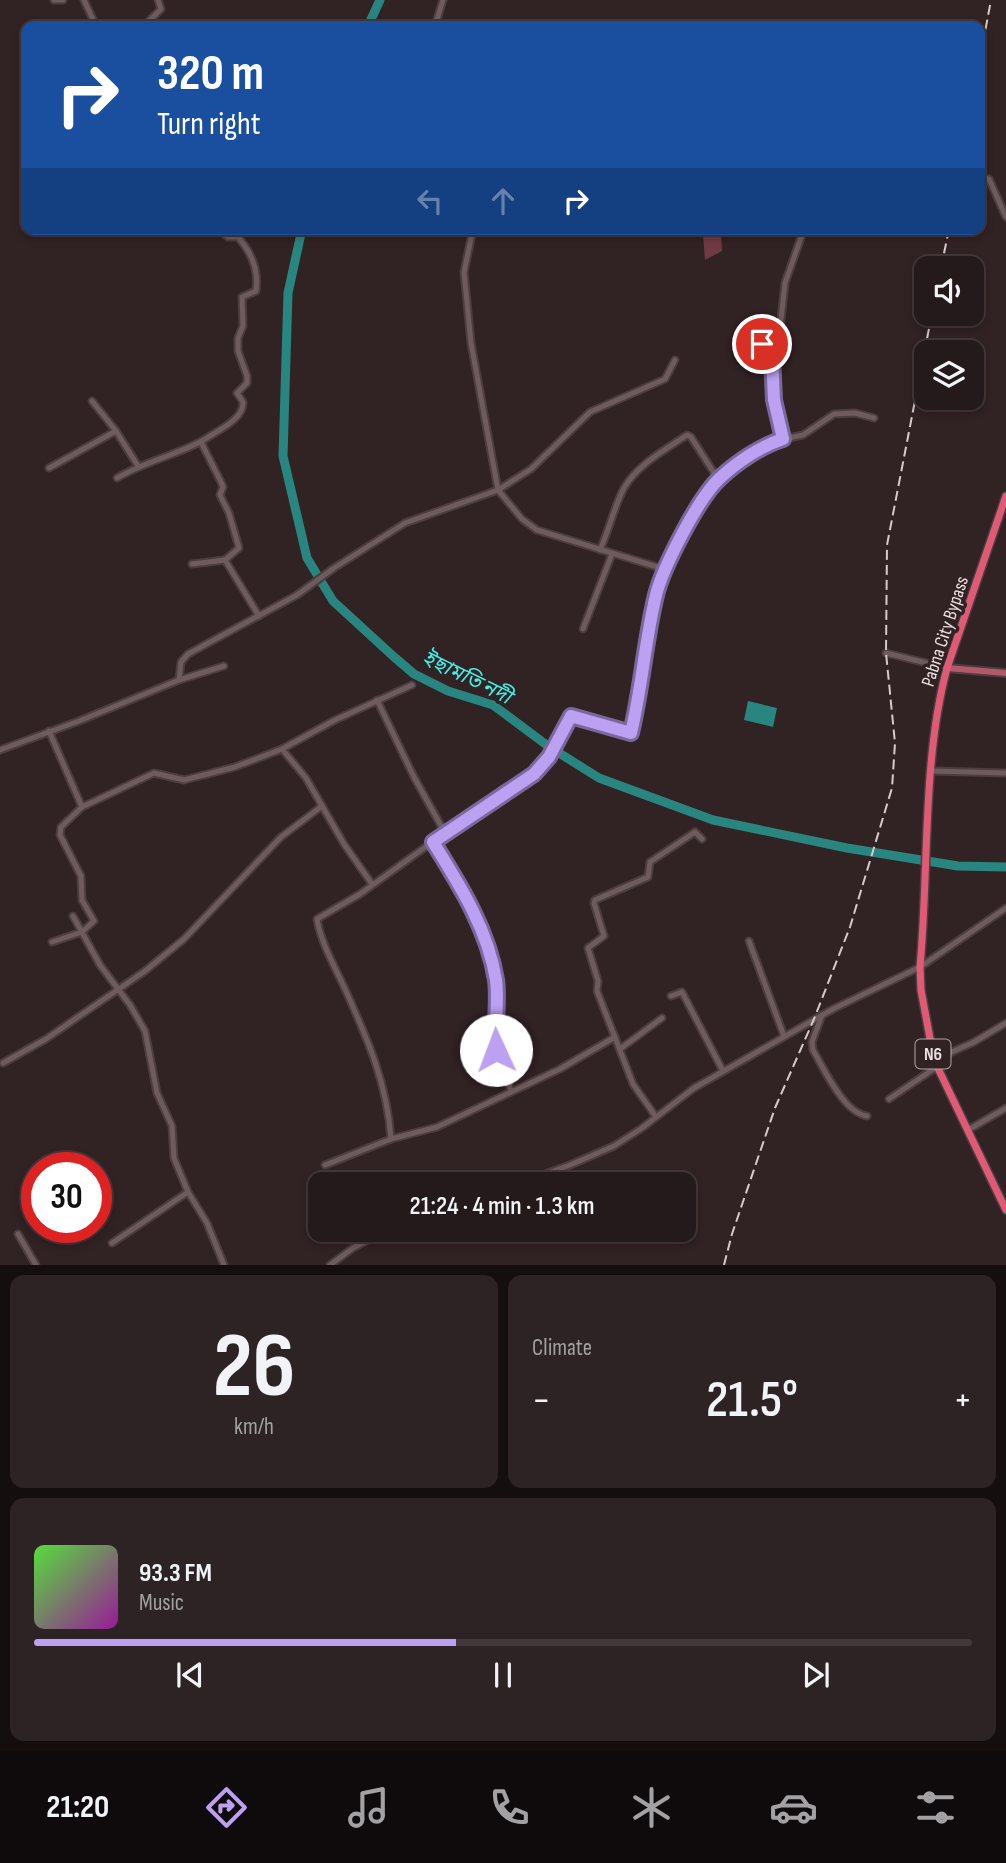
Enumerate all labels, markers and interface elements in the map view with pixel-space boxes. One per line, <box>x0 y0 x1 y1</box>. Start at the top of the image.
text: 320 m <box>157 45 264 104</box>
icon: right <box>42 49 133 140</box>
text: Turn right <box>157 105 261 144</box>
icon: left <box>411 182 449 220</box>
icon: ahead <box>484 182 522 220</box>
icon: right <box>557 182 595 220</box>
map controls <box>914 256 984 410</box>
button: sound <box>914 256 984 326</box>
pin <box>732 314 792 374</box>
icon: arrive <box>743 325 781 363</box>
button: layers <box>914 340 984 410</box>
street label: Pabna City Bypass <box>917 573 974 690</box>
water label: ইছামতি নদী <box>418 644 520 712</box>
position arrow <box>459 1013 533 1087</box>
road number: N6 <box>916 1040 950 1069</box>
speed limit sign: 30 <box>21 1152 112 1243</box>
text: 21:24 · 4 min · 1.3 km <box>410 1191 594 1222</box>
text: 26 <box>213 1313 295 1422</box>
text: Climate <box>532 1334 592 1362</box>
text: 21.5° <box>706 1369 798 1432</box>
text: − <box>532 1378 551 1423</box>
text: + <box>953 1378 972 1423</box>
text: km/h <box>234 1413 274 1441</box>
text: 93.3 FM <box>139 1558 212 1589</box>
text: Music <box>139 1589 184 1617</box>
icon: previous <box>171 1656 209 1694</box>
icon: pause <box>484 1656 522 1694</box>
icon: next <box>797 1656 835 1694</box>
icon: directions <box>202 1783 251 1832</box>
icon: music <box>344 1783 393 1832</box>
icon: phone <box>485 1783 534 1832</box>
icon: climate <box>627 1783 676 1832</box>
icon: car <box>769 1783 818 1832</box>
icon: filters <box>911 1783 960 1832</box>
text: 21:20 <box>46 1788 109 1827</box>

